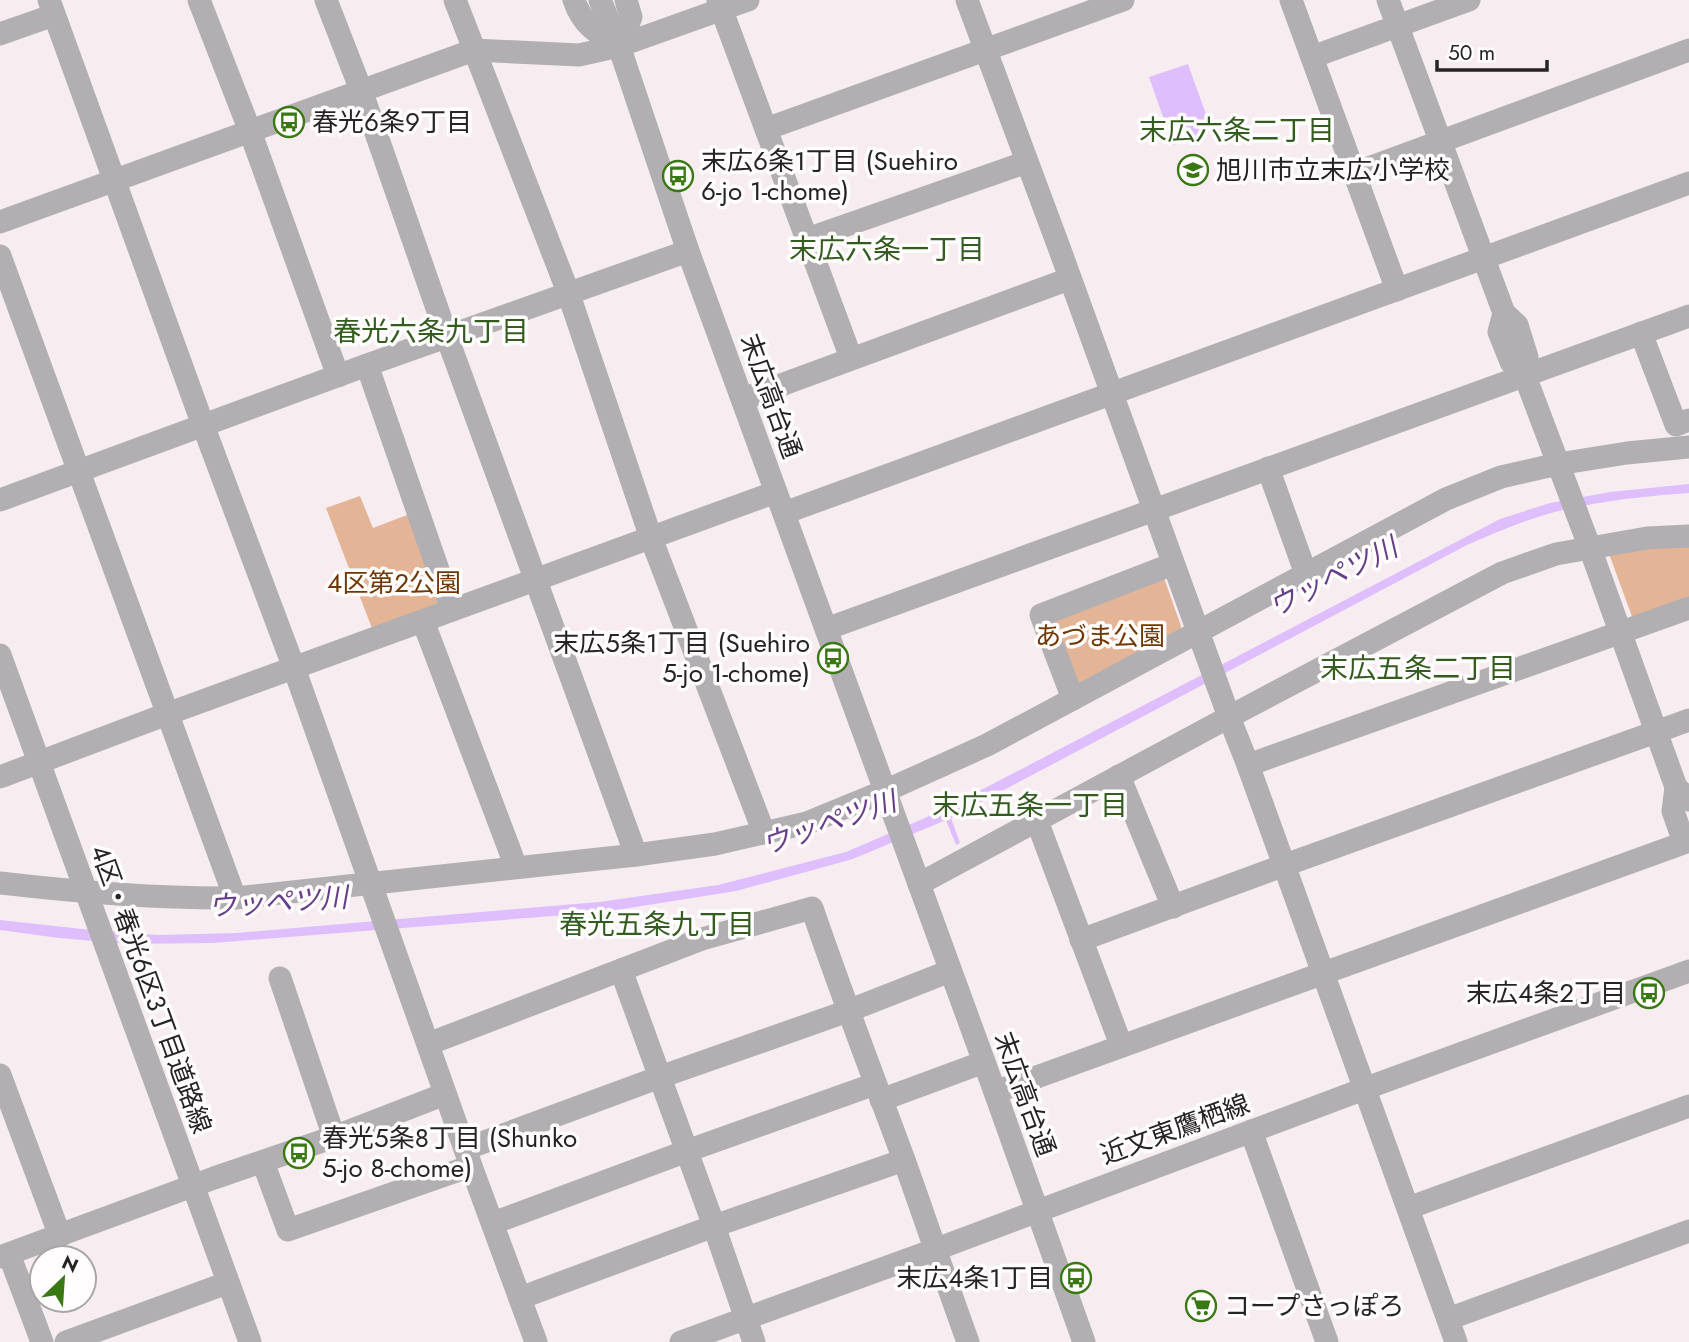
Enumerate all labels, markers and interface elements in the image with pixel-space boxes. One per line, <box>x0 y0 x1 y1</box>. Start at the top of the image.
scale bar <box>1437 28 1547 72</box>
text: 50 m <box>1448 38 1495 68</box>
place label: 春光6条9丁目 <box>312 103 472 141</box>
bus stop icon: 春光6条9丁目 <box>272 105 306 139</box>
district label: 末広六条二丁目 <box>1139 110 1335 151</box>
place label: 末広6条1丁目 (Suehiro 6-jo 1-chome) <box>701 142 958 210</box>
place label: 旭川市立末広小学校 <box>1216 151 1450 189</box>
school or university icon: 旭川市立末広小学校 <box>1176 153 1210 187</box>
bus stop icon: 末広6条1丁目 (Suehiro 6-jo 1-chome) <box>661 159 695 193</box>
district label: 末広六条一丁目 <box>789 229 985 270</box>
district label: 春光六条九丁目 <box>333 311 529 352</box>
street label: 末広高台通 <box>731 328 811 464</box>
water label: ウッペツ川 <box>1261 526 1407 627</box>
park label: 4区第2公園 <box>327 564 461 602</box>
park label: あづま公園 <box>1035 617 1165 655</box>
place label: 末広5条1丁目 (Suehiro 5-jo 1-chome) <box>553 624 810 692</box>
bus stop icon: 末広5条1丁目 (Suehiro 5-jo 1-chome) <box>816 641 850 675</box>
district label: 末広五条二丁目 <box>1320 648 1516 689</box>
water label: ウッペツ川 <box>756 780 905 865</box>
district label: 末広五条一丁目 <box>932 785 1128 826</box>
street label: 4区・春光6区3丁目道路線 <box>81 840 221 1138</box>
water label: ウッペツ川 <box>207 876 352 927</box>
district label: 春光五条九丁目 <box>559 904 755 945</box>
place label: 末広4条2丁目 <box>1466 974 1626 1012</box>
bus stop icon: 末広4条2丁目 <box>1632 976 1666 1010</box>
street label: 末広高台通 <box>985 1026 1065 1162</box>
street label: 近文東鷹栖線 <box>1095 1084 1255 1174</box>
place label: 春光5条8丁目 (Shunko 5-jo 8-chome) <box>322 1119 577 1187</box>
bus stop icon: 春光5条8丁目 (Shunko 5-jo 8-chome) <box>282 1136 316 1170</box>
north arrow <box>28 1244 98 1314</box>
text: N <box>57 1249 83 1279</box>
place label: 末広4条1丁目 <box>896 1259 1053 1297</box>
bus stop icon: 末広4条1丁目 <box>1059 1261 1093 1295</box>
place label: コープさっぽろ <box>1224 1287 1404 1325</box>
supermarket icon: コープさっぽろ <box>1184 1289 1218 1323</box>

